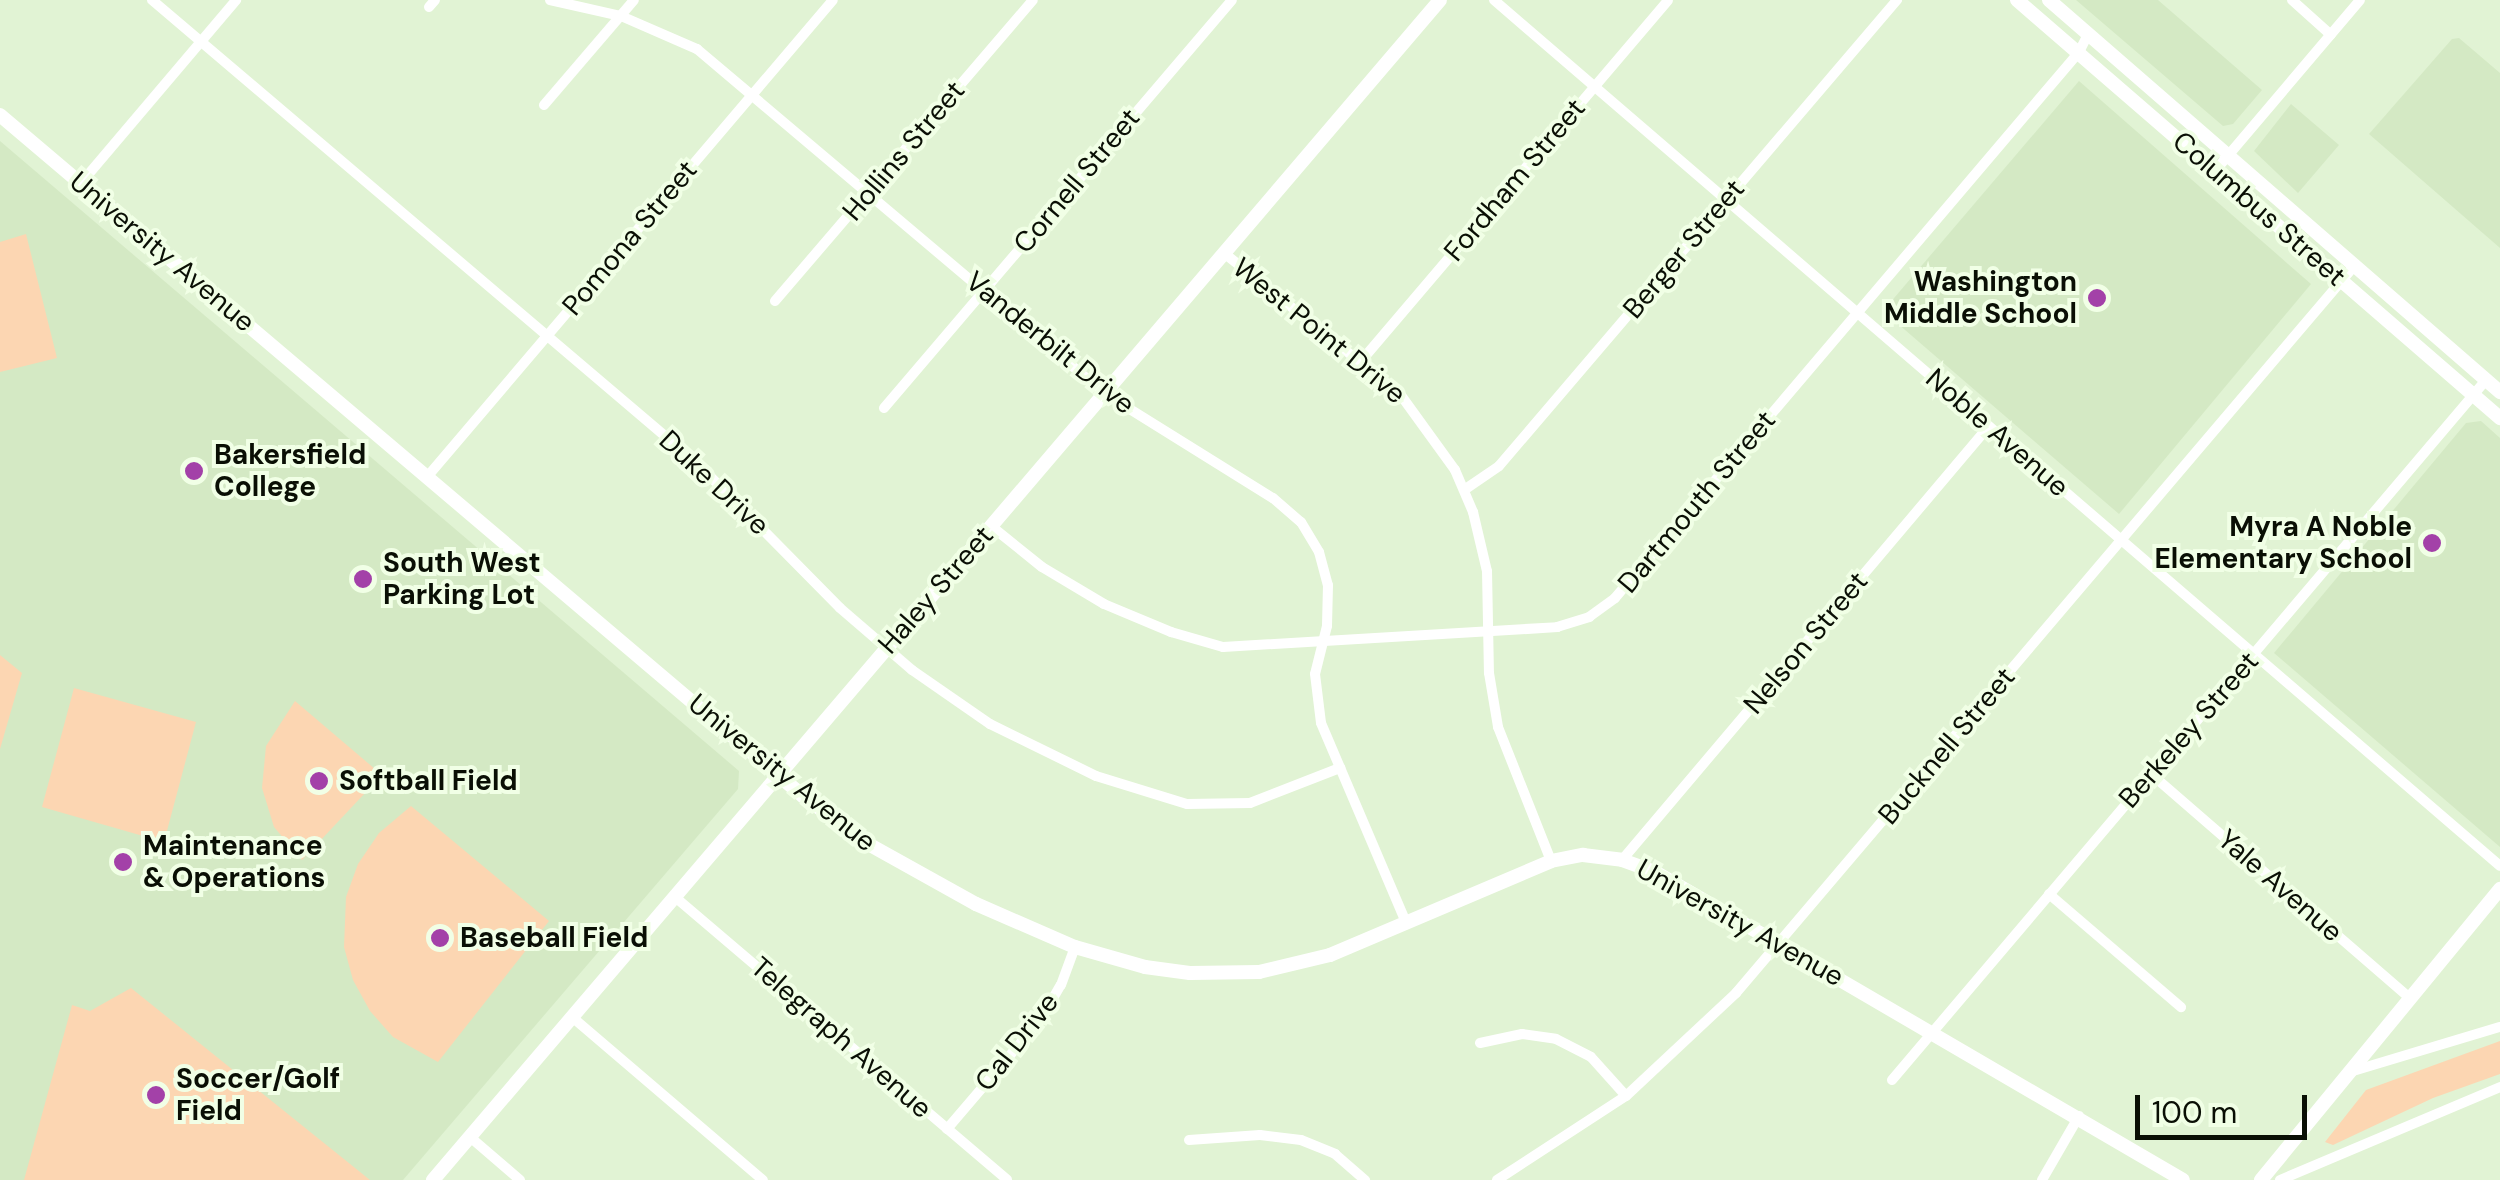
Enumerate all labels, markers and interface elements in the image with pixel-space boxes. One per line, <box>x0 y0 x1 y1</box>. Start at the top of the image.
street label: Hollins Street <box>836 74 972 228</box>
street label: Fordham Street <box>1437 92 1593 268</box>
street label: Cornell Street <box>1007 102 1147 260</box>
street label: Columbus Street <box>2166 125 2352 293</box>
street label: Pomona Street <box>556 154 704 322</box>
street label: University Avenue <box>63 165 261 339</box>
street label: Berger Street <box>1616 173 1752 325</box>
street label: West Point Drive <box>1226 251 1412 411</box>
street label: Vanderbilt Drive <box>959 265 1141 421</box>
place label: Washington Middle School <box>1884 265 2077 331</box>
marker: Washington Middle School <box>2086 287 2108 309</box>
street label: Noble Avenue <box>1919 362 2075 504</box>
street label: Dartmouth Street <box>1611 404 1783 600</box>
street label: Duke Drive <box>652 424 776 542</box>
place label: Bakersfield College <box>214 438 366 504</box>
marker: Bakersfield College <box>183 460 205 482</box>
place label: Myra A Noble Elementary School <box>2155 510 2412 576</box>
street label: Haley Street <box>871 519 1001 661</box>
marker: Myra A Noble Elementary School <box>2421 532 2443 554</box>
place label: South West Parking Lot <box>383 546 541 612</box>
street label: Nelson Street <box>1737 565 1875 721</box>
marker: South West Parking Lot <box>352 568 374 590</box>
street label: Berkeley Street <box>2112 645 2266 815</box>
street label: Bucknell Street <box>1872 661 2022 831</box>
street label: University Avenue <box>682 687 882 859</box>
place label: Softball Field <box>339 764 518 798</box>
marker: Softball Field <box>308 770 330 792</box>
street label: Yale Avenue <box>2211 823 2349 949</box>
place label: Maintenance & Operations <box>143 829 325 895</box>
marker: Maintenance & Operations <box>112 851 134 873</box>
street label: University Avenue <box>1631 852 1849 994</box>
place label: Baseball Field <box>460 921 648 955</box>
marker: Baseball Field <box>429 927 451 949</box>
street label: Telegraph Avenue <box>744 950 938 1126</box>
street label: Cal Drive <box>968 986 1066 1098</box>
place label: Soccer/Golf Field <box>176 1062 340 1128</box>
scale bar <box>2140 1075 2312 1137</box>
marker: Soccer/Golf Field <box>145 1084 167 1106</box>
text: 100 m <box>2152 1093 2237 1132</box>

